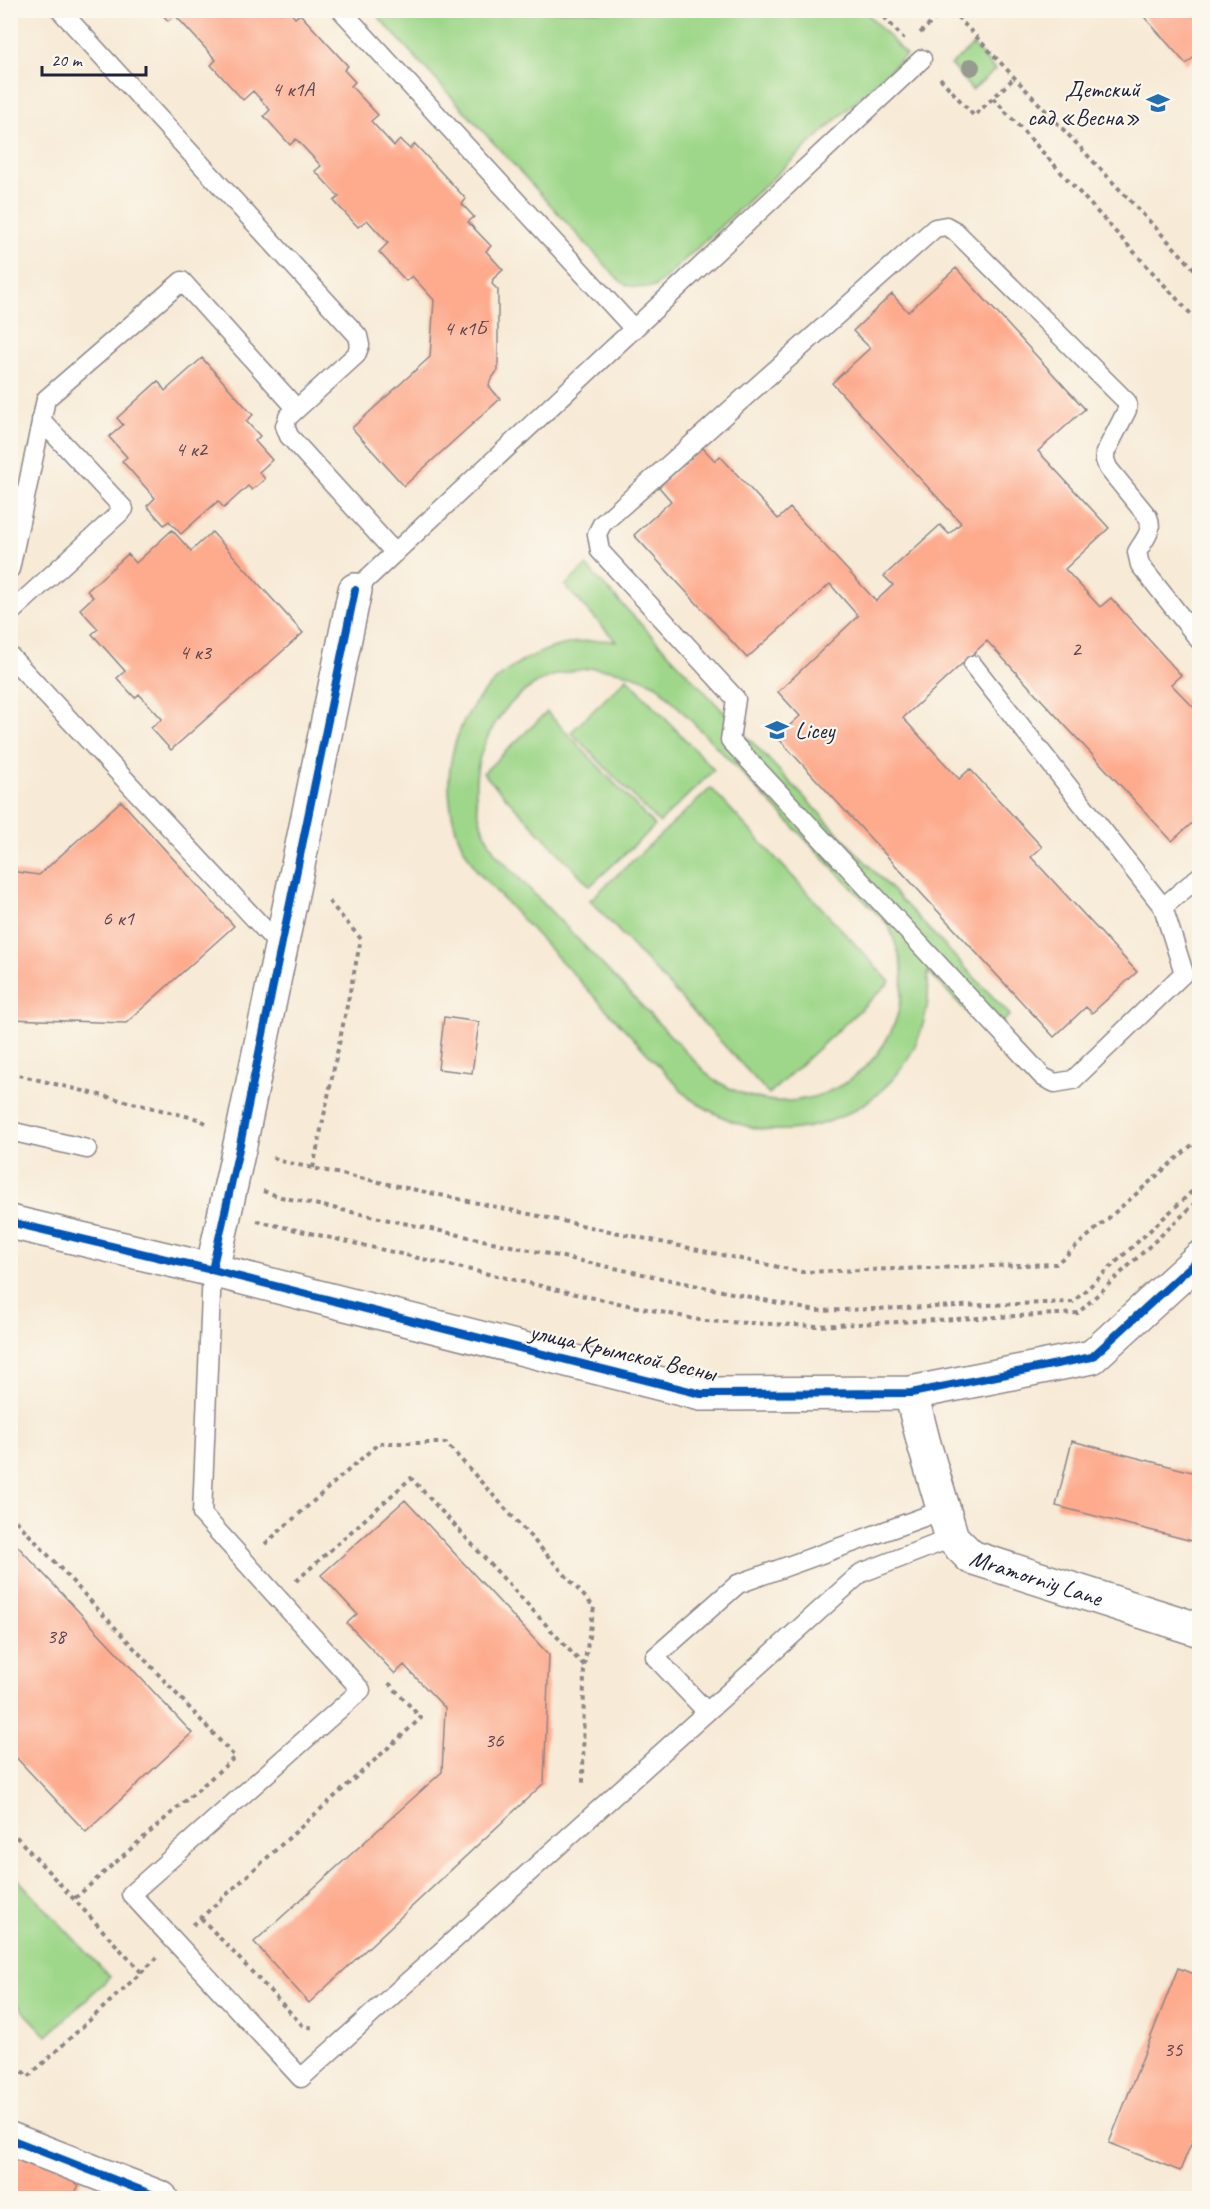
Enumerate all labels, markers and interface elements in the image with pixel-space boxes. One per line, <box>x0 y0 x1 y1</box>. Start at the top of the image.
scale bar <box>42 39 146 77</box>
text: 20 m <box>51 49 84 71</box>
place label: Детский сад «Весна» <box>1027 74 1142 132</box>
house number: 4 к1А <box>272 76 316 102</box>
school or university icon: Детский сад «Весна» <box>1145 90 1171 116</box>
house number: 4 к1Б <box>444 315 490 341</box>
house number: 4 к2 <box>175 436 208 462</box>
house number: 2 <box>1071 636 1082 662</box>
house number: 4 к3 <box>179 639 212 665</box>
place label: Licey <box>795 715 836 745</box>
school or university icon: Licey <box>764 717 790 743</box>
house number: 6 к1 <box>102 905 135 931</box>
street label: улица Крымской Весны <box>525 1316 721 1389</box>
street label: Mramorniy Lane <box>966 1543 1108 1613</box>
house number: 38 <box>47 1623 68 1649</box>
house number: 36 <box>485 1727 504 1753</box>
house number: 35 <box>1164 2036 1184 2062</box>

